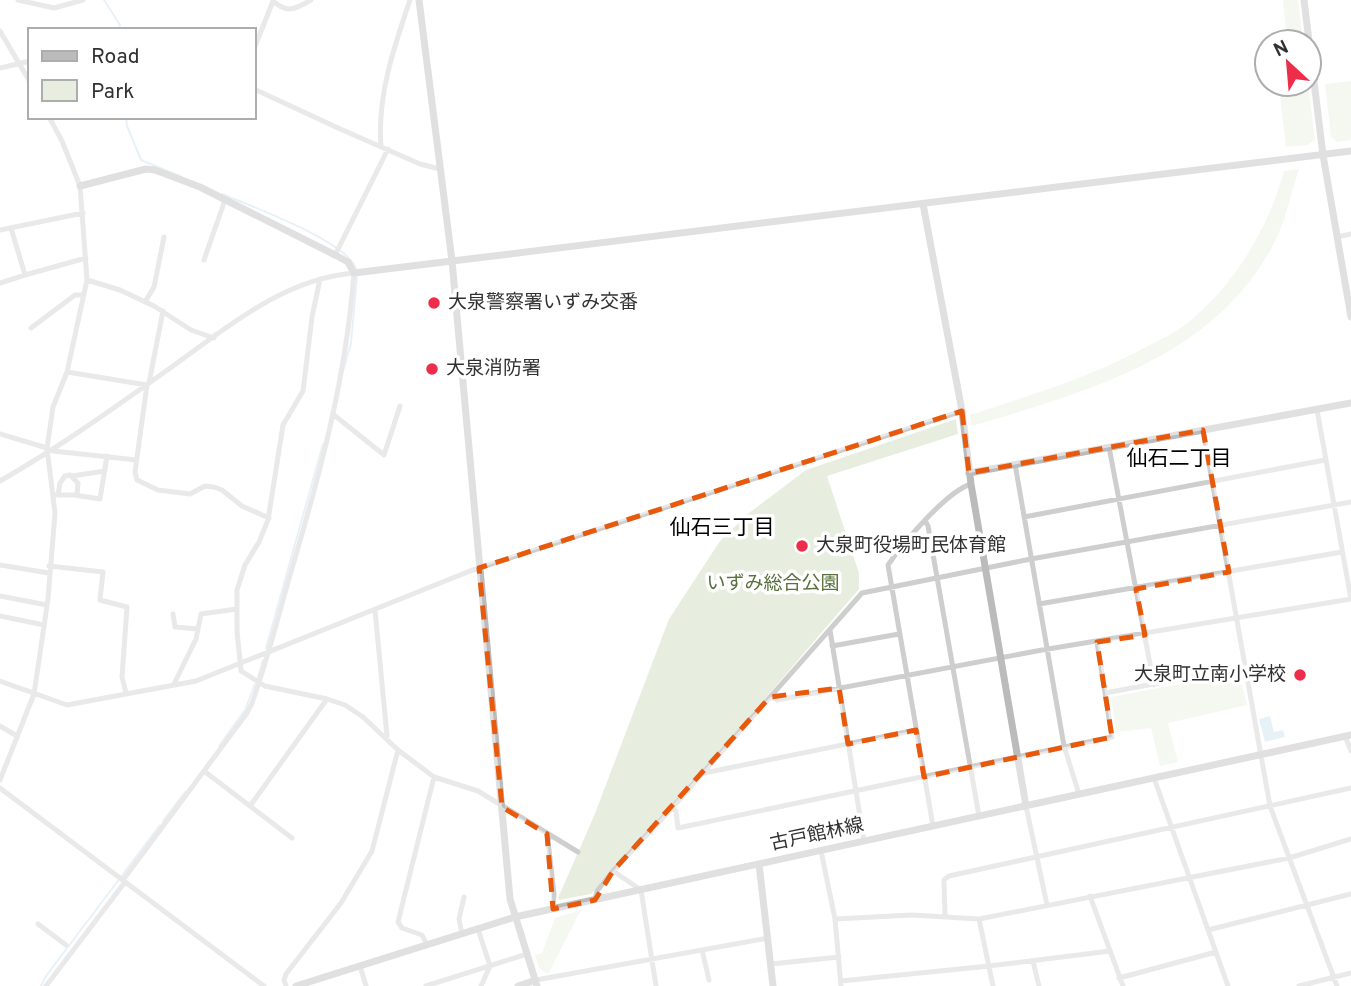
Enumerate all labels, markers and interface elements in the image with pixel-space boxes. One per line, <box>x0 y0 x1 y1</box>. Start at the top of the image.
legend <box>28 28 256 119</box>
north arrow <box>1253 28 1323 98</box>
text: N <box>1270 36 1293 63</box>
text: Road <box>91 44 140 71</box>
text: Park <box>91 79 134 106</box>
place label: 大泉警察署いずみ交番 <box>448 291 638 315</box>
marker: 大泉警察署いずみ交番 <box>426 295 442 311</box>
place label: 大泉消防署 <box>446 357 541 381</box>
marker: 大泉消防署 <box>424 361 440 377</box>
district label: 仙石二丁目 <box>1127 446 1232 473</box>
district label: 仙石三丁目 <box>670 515 775 542</box>
place label: 大泉町役場町民体育館 <box>816 534 1006 558</box>
marker: 大泉町役場町民体育館 <box>794 538 810 554</box>
park label: いずみ総合公園 <box>706 572 840 596</box>
place label: 大泉町立南小学校 <box>1134 663 1286 687</box>
marker: 大泉町立南小学校 <box>1292 667 1308 683</box>
street label: 古戸館林線 <box>768 813 866 857</box>

